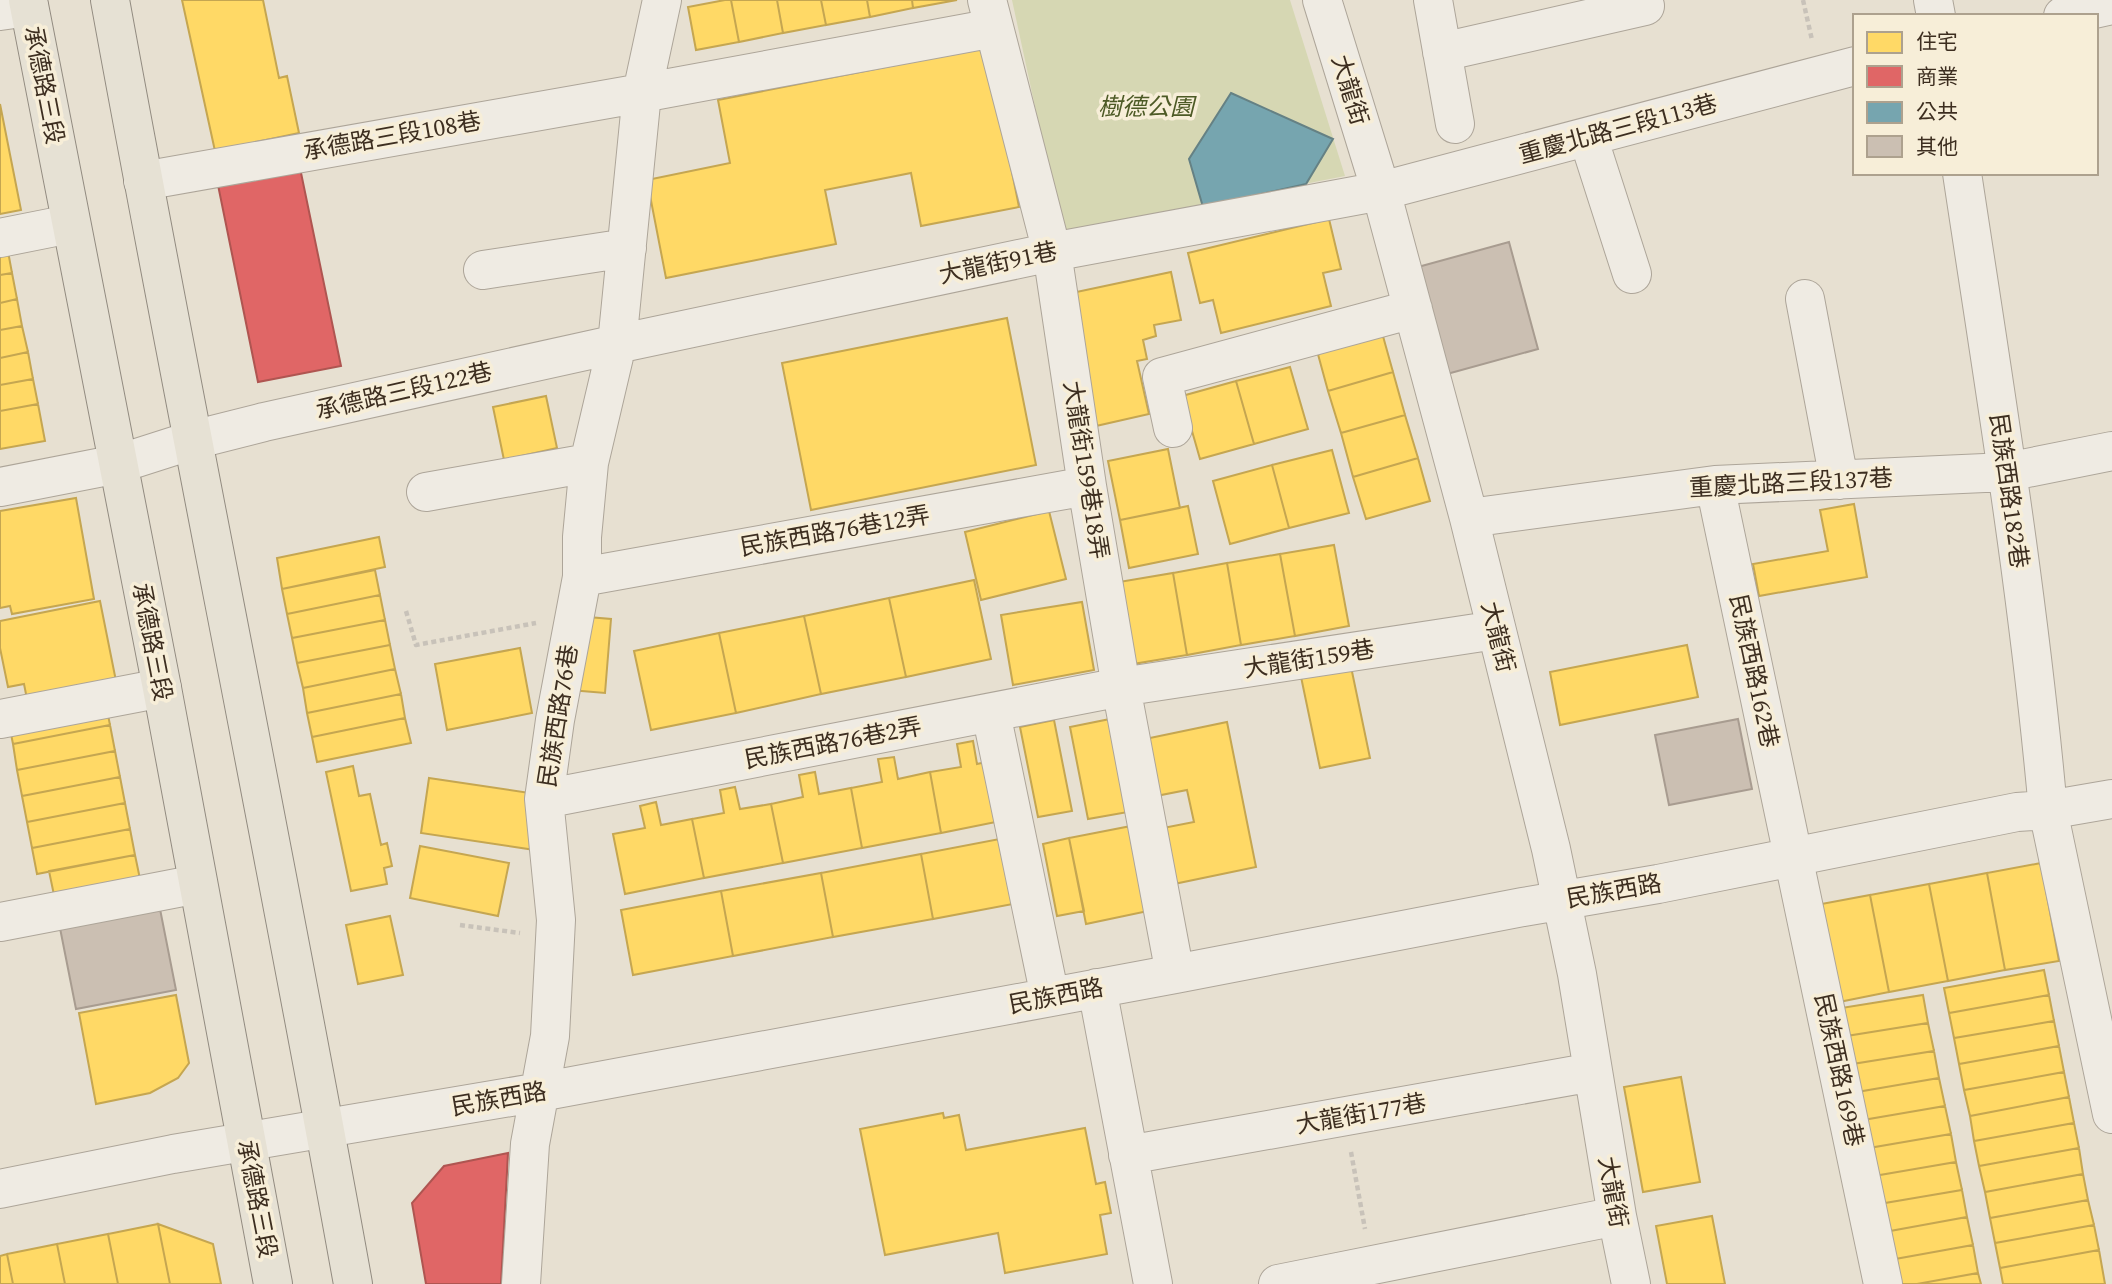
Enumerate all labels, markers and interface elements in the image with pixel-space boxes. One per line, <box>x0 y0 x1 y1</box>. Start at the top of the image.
legend <box>1853 14 2098 175</box>
street label: 承德路三段 <box>17 23 72 147</box>
text: 住宅 <box>1916 27 1958 56</box>
street label: 大龍街 <box>1324 51 1377 129</box>
text: 商業 <box>1916 62 1958 91</box>
street label: 重慶北路三段113巷 <box>1515 86 1721 171</box>
park label: 樹德公園 <box>1098 90 1197 123</box>
text: 公共 <box>1916 97 1958 126</box>
street label: 承德路三段108巷 <box>300 104 483 167</box>
text: 其他 <box>1916 132 1958 161</box>
street label: 大龍街91巷 <box>936 234 1060 291</box>
street label: 承德路三段122巷 <box>312 354 495 427</box>
street label: 大龍街159巷18弄 <box>1056 378 1117 561</box>
street label: 民族西路182巷 <box>1982 411 2037 570</box>
street label: 重慶北路三段137巷 <box>1688 461 1894 504</box>
street label: 民族西路76巷12弄 <box>738 498 932 563</box>
street label: 承德路三段 <box>125 580 180 704</box>
street label: 民族西路162巷 <box>1722 591 1787 751</box>
street label: 大龍街 <box>1474 598 1523 676</box>
street label: 大龍街159巷 <box>1241 632 1377 685</box>
street label: 民族西路76巷 <box>530 642 585 790</box>
street label: 民族西路76巷2弄 <box>741 709 924 776</box>
street label: 民族西路 <box>1564 866 1664 915</box>
street label: 民族西路 <box>1006 970 1106 1021</box>
street label: 民族西路169巷 <box>1807 990 1872 1150</box>
street label: 民族西路 <box>449 1074 549 1123</box>
street label: 大龍街177巷 <box>1293 1086 1429 1141</box>
street label: 承德路三段 <box>230 1137 285 1261</box>
street label: 大龍街 <box>1591 1154 1636 1230</box>

